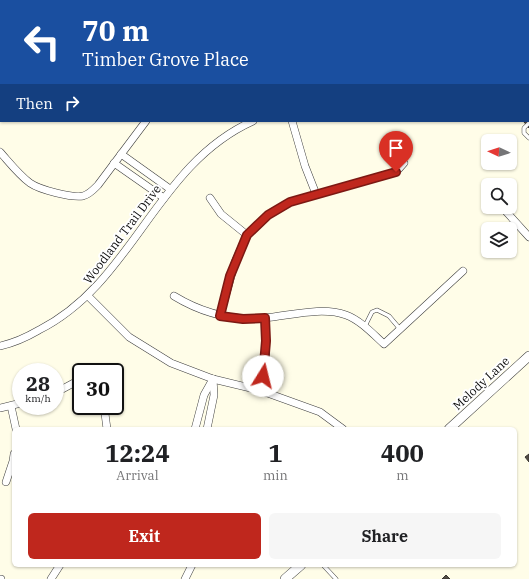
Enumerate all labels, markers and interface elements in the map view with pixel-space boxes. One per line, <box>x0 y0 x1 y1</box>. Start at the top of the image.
text: 70 m <box>82 12 149 49</box>
icon: left <box>16 16 68 68</box>
text: Timber Grove Place <box>82 48 249 71</box>
icon: right <box>61 92 83 114</box>
text: Then <box>16 94 53 113</box>
pin <box>379 131 413 172</box>
north arrow <box>481 134 517 170</box>
map controls <box>481 134 517 258</box>
icon: arrive <box>385 137 407 159</box>
button: search <box>481 178 517 214</box>
street label: Woodland Trail Drive <box>80 182 164 286</box>
button: layers <box>481 222 517 258</box>
street label: Melody Lane <box>450 353 512 413</box>
position arrow <box>242 355 284 397</box>
speed limit sign: 30 <box>72 363 124 415</box>
text: 28 <box>26 370 50 397</box>
text: km/h <box>25 392 51 405</box>
text: 12:24 <box>105 437 170 469</box>
text: 1 <box>268 437 283 469</box>
text: 400 <box>381 437 424 469</box>
text: Arrival <box>116 467 159 484</box>
text: min <box>263 467 288 484</box>
text: m <box>396 467 409 484</box>
button: Exit <box>28 513 261 559</box>
button: Share <box>269 513 501 559</box>

